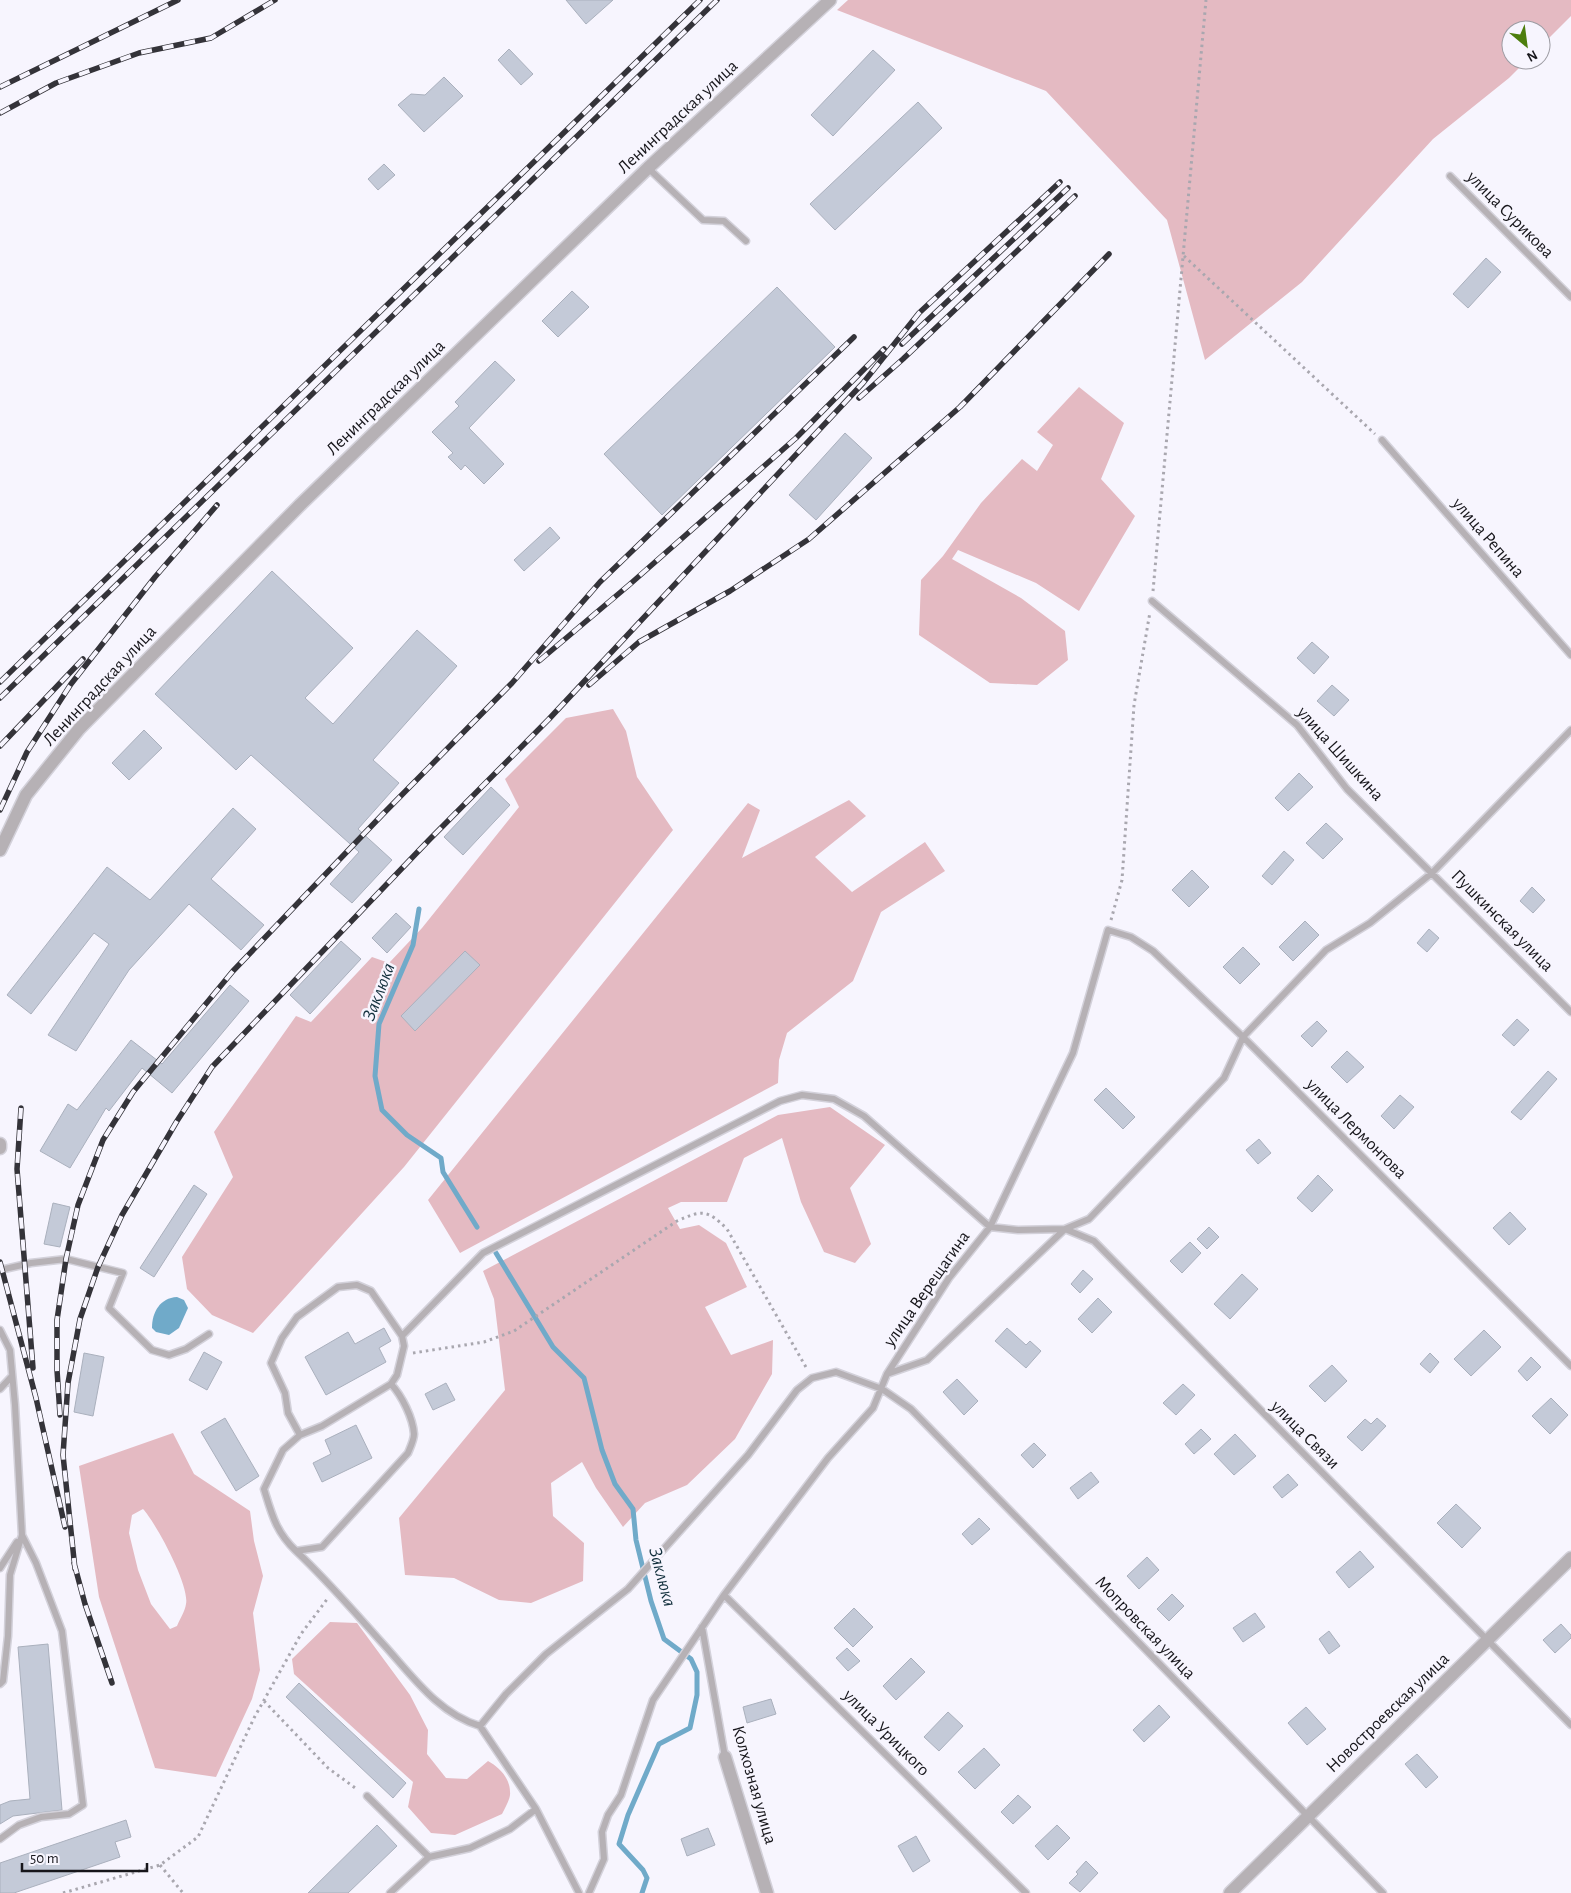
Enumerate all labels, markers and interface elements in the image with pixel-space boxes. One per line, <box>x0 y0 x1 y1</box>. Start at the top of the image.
north arrow <box>1501 20 1551 70</box>
text: N <box>1524 47 1539 64</box>
street label: Ленинградская улица <box>615 57 741 177</box>
street label: улица Сурикова <box>1462 167 1557 262</box>
street label: Ленинградская улица <box>323 337 449 459</box>
street label: улица Репина <box>1448 494 1527 581</box>
street label: Ленинградская улица <box>40 623 160 749</box>
street label: улица Шишкина <box>1293 703 1387 805</box>
street label: Пушкинская улица <box>1448 867 1556 975</box>
water label: Заклюка <box>359 960 399 1024</box>
street label: улица Лермонтова <box>1302 1075 1410 1183</box>
street label: улица Верещагина <box>880 1228 973 1351</box>
street label: улица Связи <box>1267 1397 1343 1473</box>
water label: Заклюка <box>645 1545 679 1609</box>
street label: Мопровская улица <box>1091 1573 1199 1683</box>
street label: Новостроевская улица <box>1323 1650 1453 1776</box>
street label: улица Урицкого <box>839 1686 933 1780</box>
street label: Колхозная улица <box>728 1724 780 1846</box>
scale bar <box>22 1840 148 1872</box>
text: 50 m <box>30 1851 59 1866</box>

